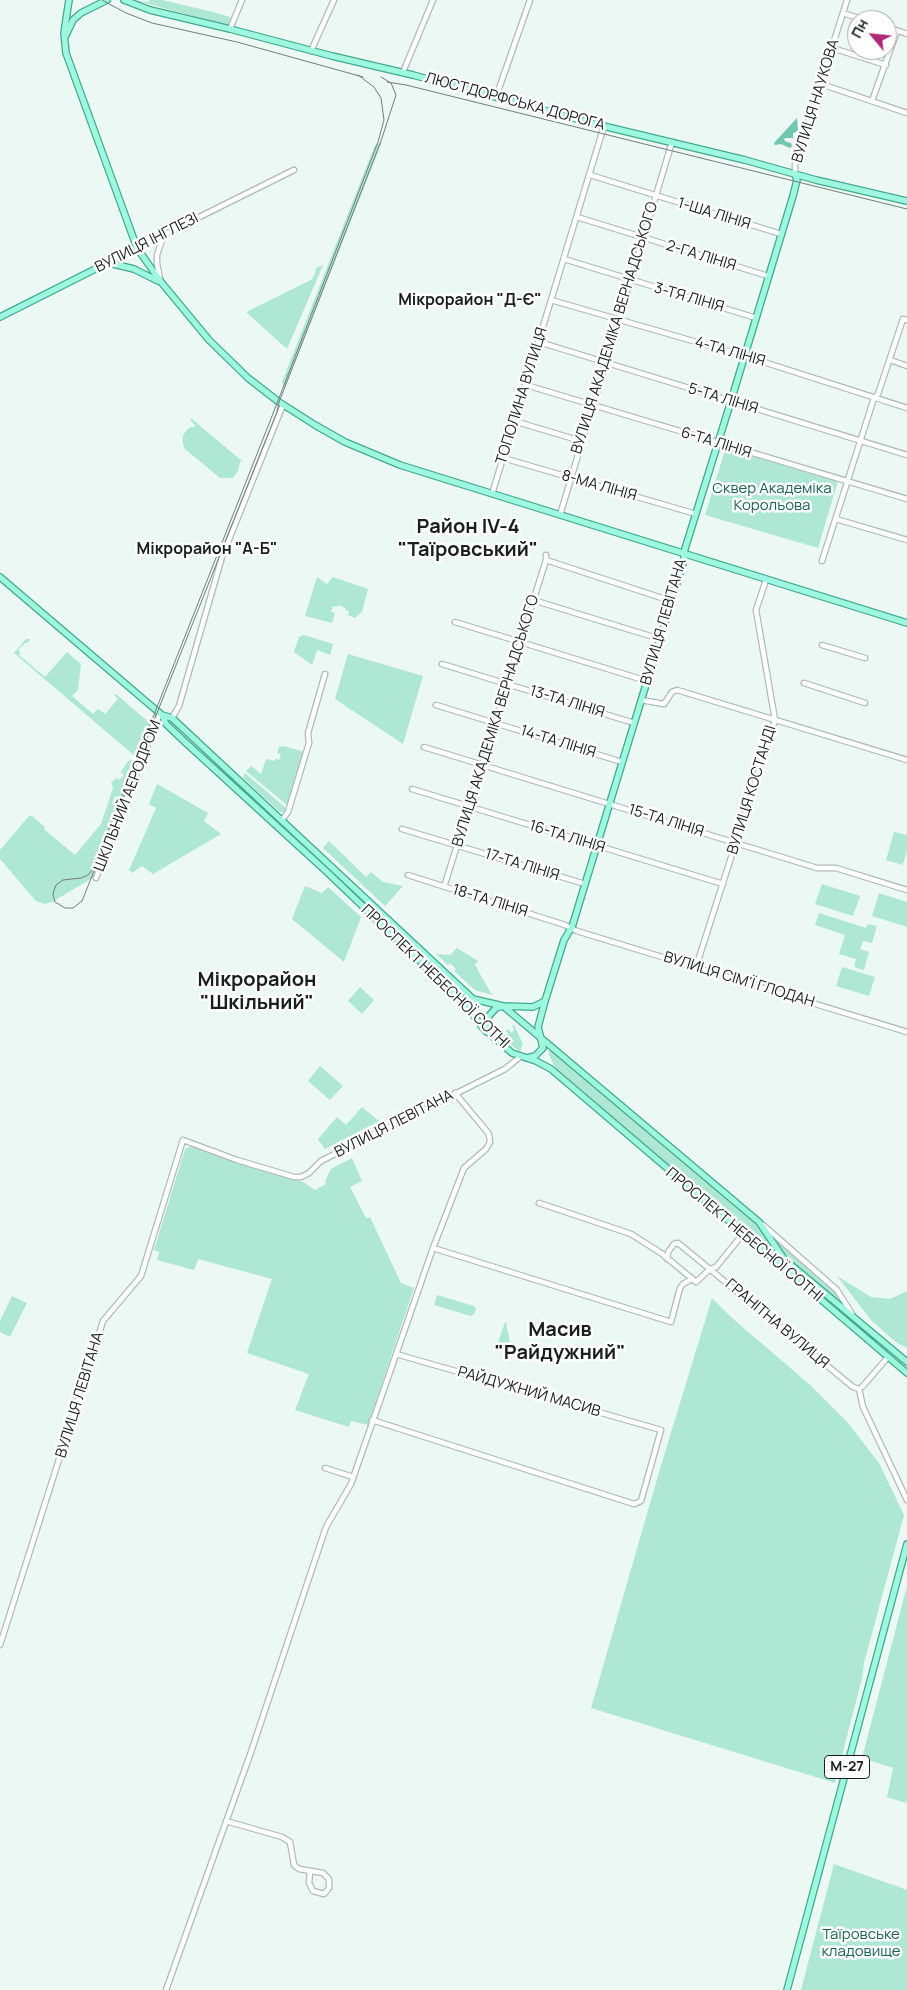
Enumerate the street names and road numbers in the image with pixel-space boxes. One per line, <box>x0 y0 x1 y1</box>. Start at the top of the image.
street label: ВУЛИЦЯ НАУКОВА <box>789 37 843 165</box>
street label: ЛЮСТДОРФСЬКА ДОРОГА <box>423 69 607 135</box>
street label: 1-ША ЛІНІЯ <box>675 194 753 234</box>
street label: ВУЛИЦЯ АКАДЕМІКА ВЕРНАДСЬКОГО <box>568 200 662 456</box>
street label: ВУЛИЦЯ ІНГЛЕЗІ <box>92 209 202 277</box>
street label: 2-ГА ЛІНІЯ <box>664 237 738 275</box>
street label: 3-ТЯ ЛІНІЯ <box>652 279 726 317</box>
street label: ТОПОЛИНА ВУЛИЦЯ <box>493 325 551 467</box>
street label: 4-ТА ЛІНІЯ <box>693 333 767 371</box>
street label: 5-ТА ЛІНІЯ <box>686 380 760 418</box>
street label: 6-ТА ЛІНІЯ <box>679 424 753 462</box>
street label: 8-МА ЛІНІЯ <box>559 467 639 505</box>
street label: ВУЛИЦЯ ЛЕВІТАНА <box>637 557 691 687</box>
street label: ВУЛИЦЯ АКАДЕМІКА ВЕРНАДСЬКОГО <box>449 593 543 849</box>
street label: 13-ТА ЛІНІЯ <box>527 682 607 722</box>
street label: ШКІЛЬНИЙ АЕРОДРОМ <box>91 718 165 874</box>
street label: 14-ТА ЛІНІЯ <box>518 722 598 762</box>
street label: ВУЛИЦЯ КОСТАНДІ <box>724 723 780 857</box>
street label: 15-ТА ЛІНІЯ <box>626 801 706 841</box>
street label: 16-ТА ЛІНІЯ <box>527 817 607 857</box>
street label: 17-ТА ЛІНІЯ <box>483 845 561 885</box>
street label: 18-ТА ЛІНІЯ <box>450 881 530 921</box>
street label: ПРОСПЕКТ НЕБЕСНОЇ СОТНІ <box>357 901 513 1053</box>
street label: ВУЛИЦЯ СІМ'Ї ГЛОДАН <box>661 948 817 1012</box>
street label: ВУЛИЦЯ ЛЕВІТАНА <box>332 1086 456 1162</box>
street label: ПРОСПЕКТ НЕБЕСНОЇ СОТНІ <box>662 1164 826 1306</box>
street label: ГРАНІТНА ВУЛИЦЯ <box>722 1275 832 1373</box>
street label: ВУЛИЦЯ ЛЕВІТАНА <box>52 1330 108 1460</box>
street label: РАЙДУЖНИЙ МАСИВ <box>455 1363 603 1421</box>
road number: М-27 <box>824 1755 870 1778</box>

